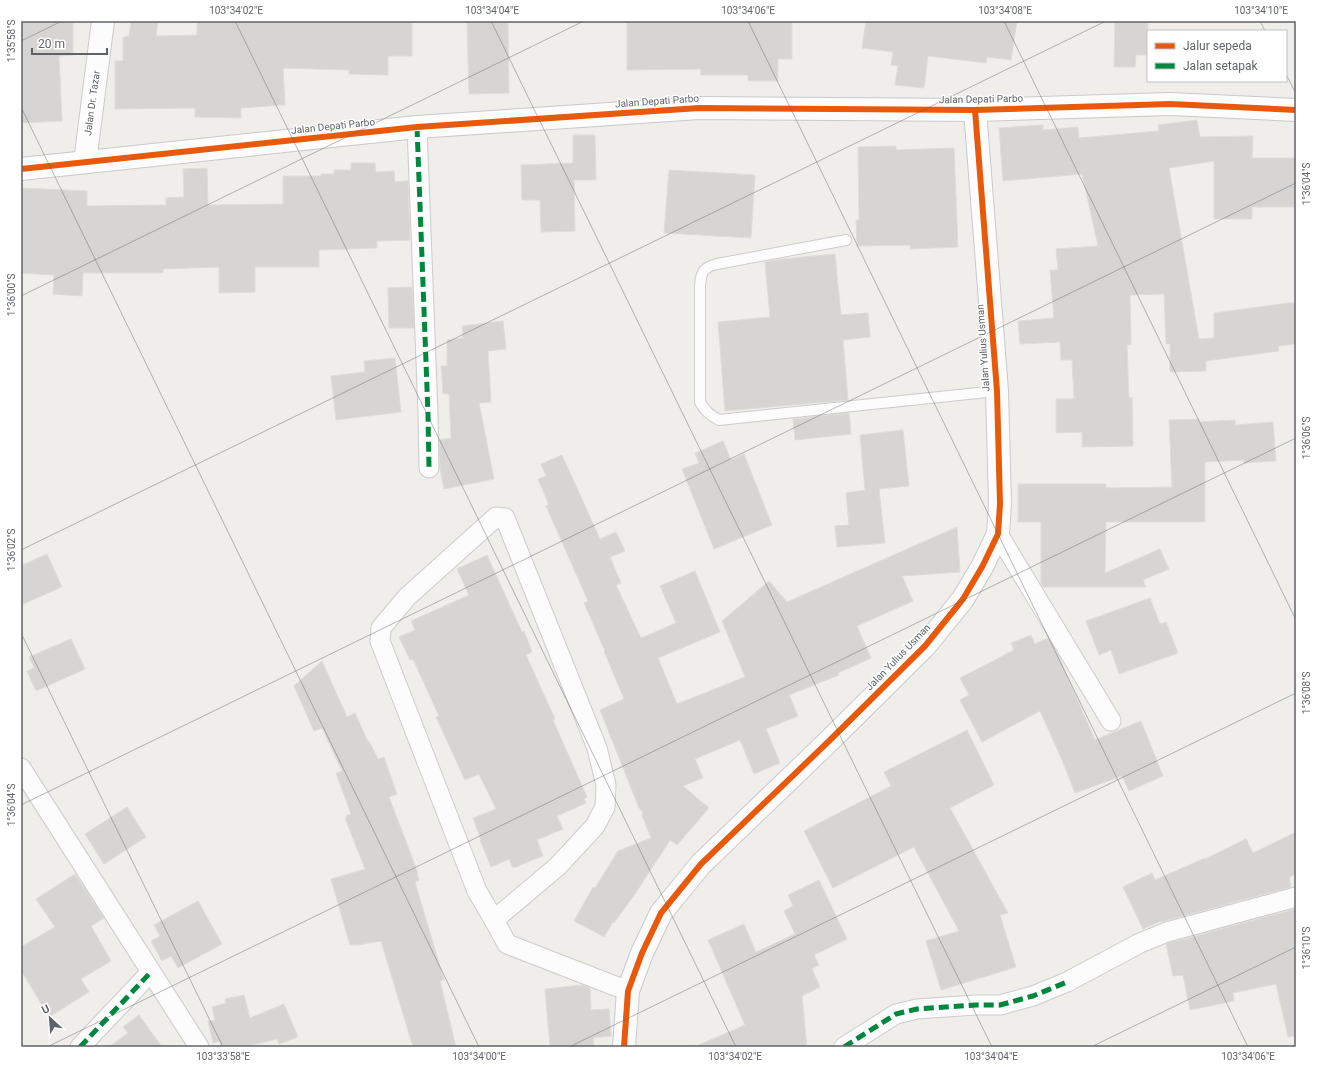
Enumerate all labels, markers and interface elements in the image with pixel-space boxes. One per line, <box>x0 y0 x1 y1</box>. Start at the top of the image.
text: 103°34'02"E <box>209 5 263 16</box>
text: 103°34'04"E <box>465 5 519 16</box>
text: 103°34'06"E <box>721 5 775 16</box>
text: 103°34'08"E <box>978 5 1032 16</box>
text: 103°34'10"E <box>1234 5 1288 16</box>
text: 1°35'58"S <box>6 20 17 62</box>
scale bar <box>32 30 107 56</box>
legend <box>1147 30 1287 82</box>
text: 20 m <box>38 37 65 51</box>
text: Jalur sepeda <box>1183 39 1252 53</box>
text: Jalan setapak <box>1183 59 1258 73</box>
street label: Jalan Dr. Tazar <box>82 69 102 136</box>
street label: Jalan Depati Parbo <box>615 93 700 109</box>
street label: Jalan Depati Parbo <box>939 93 1024 105</box>
street label: Jalan Depati Parbo <box>290 116 376 136</box>
text: 1°36'04"S <box>1301 163 1312 205</box>
text: 1°36'00"S <box>6 274 17 316</box>
street label: Jalan Yulius Usman <box>974 304 992 392</box>
text: 1°36'06"S <box>1301 417 1312 459</box>
text: 1°36'02"S <box>6 529 17 571</box>
street label: Jalan Yulius Usman <box>864 622 932 692</box>
text: 1°36'08"S <box>1301 672 1312 714</box>
text: 1°36'04"S <box>6 784 17 826</box>
text: 1°36'10"S <box>1301 927 1312 969</box>
north arrow <box>30 998 70 1038</box>
text: U <box>40 1002 52 1017</box>
text: 103°33'58"E <box>196 1051 250 1062</box>
text: 103°34'00"E <box>452 1051 506 1062</box>
text: 103°34'02"E <box>708 1051 762 1062</box>
text: 103°34'04"E <box>964 1051 1018 1062</box>
text: 103°34'06"E <box>1221 1051 1275 1062</box>

